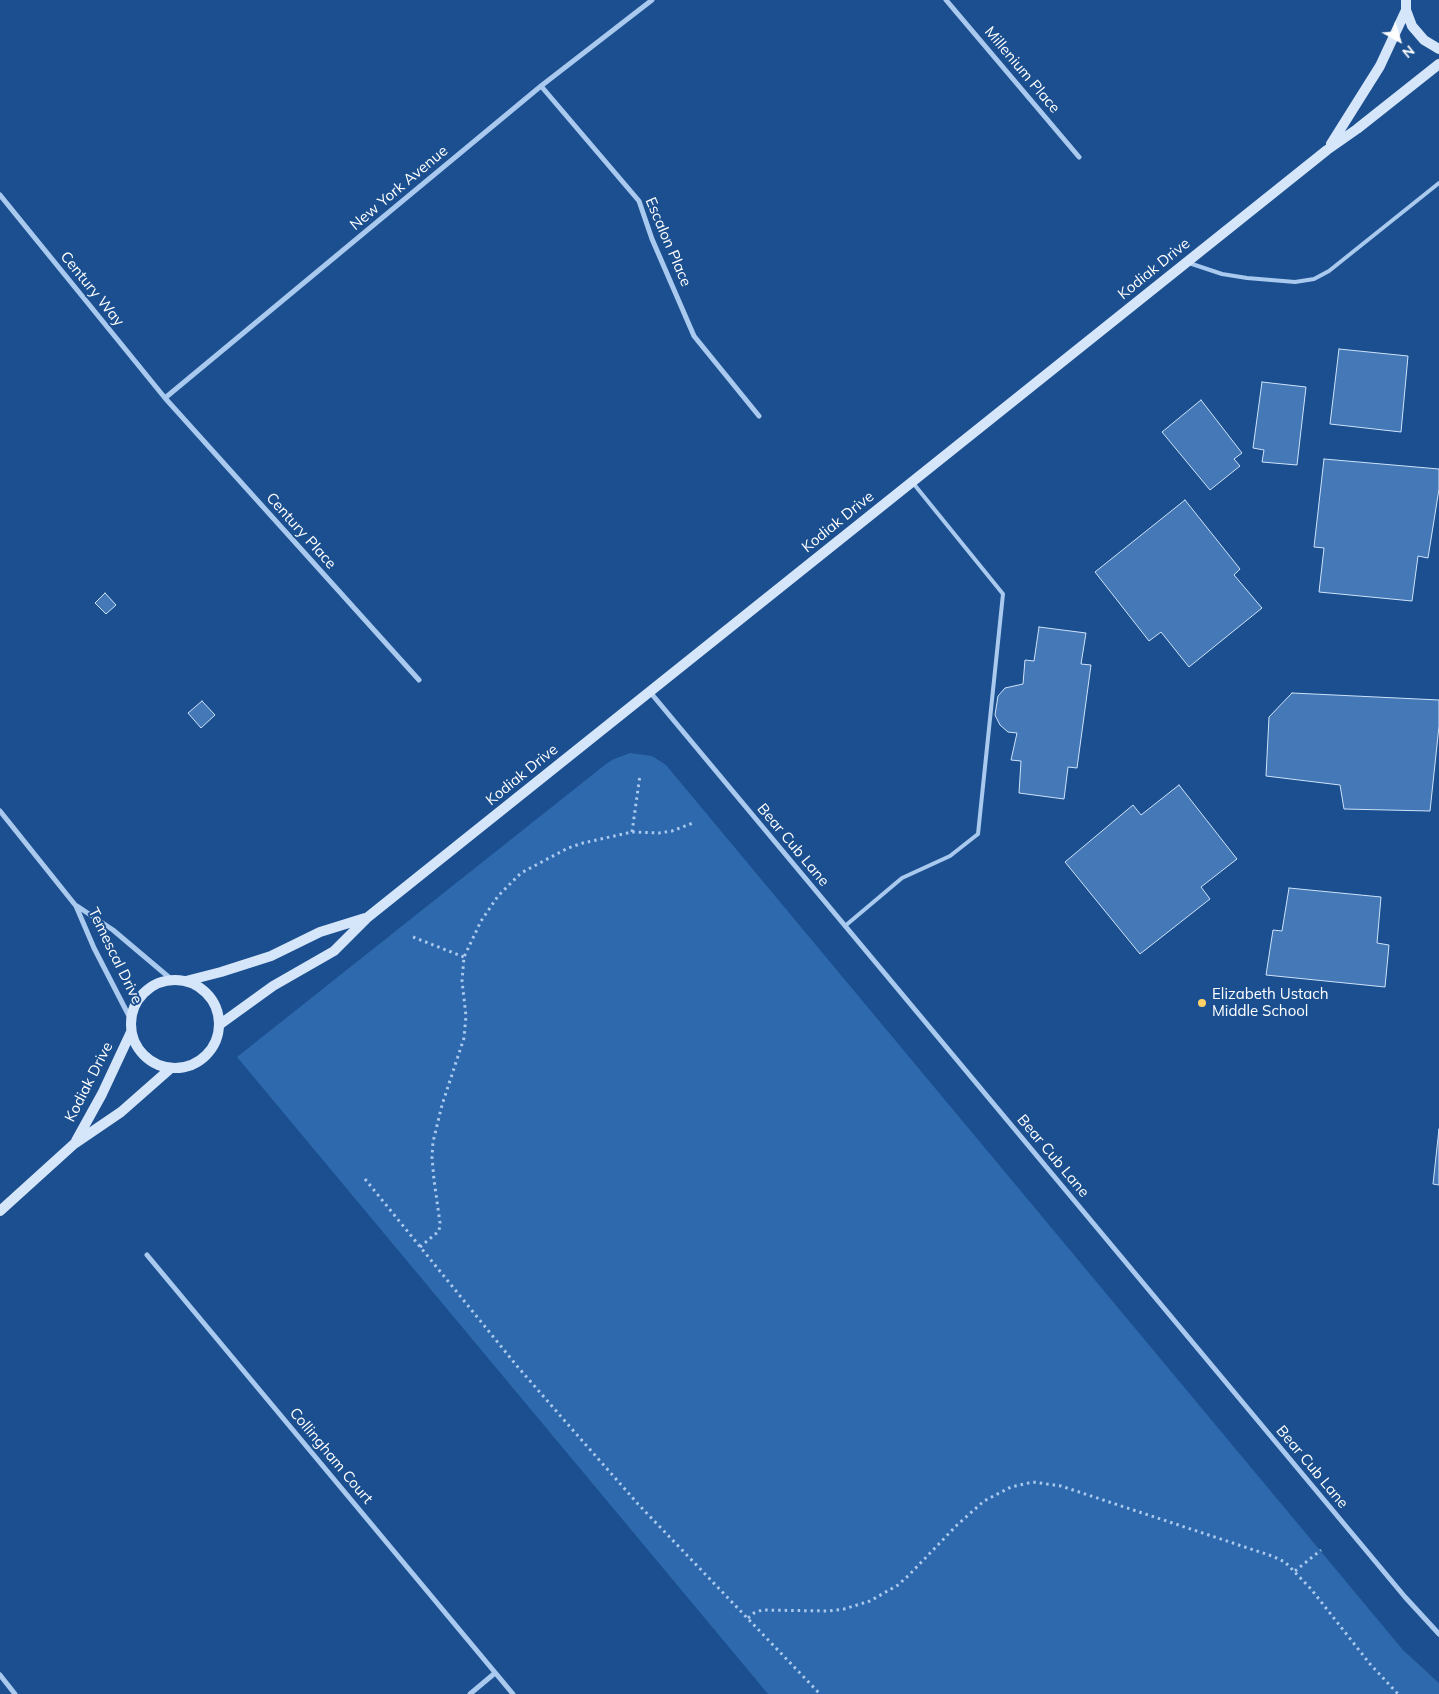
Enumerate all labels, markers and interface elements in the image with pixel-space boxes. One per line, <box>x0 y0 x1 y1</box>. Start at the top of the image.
north arrow <box>1374 15 1424 65</box>
street label: Millenium Place <box>981 23 1063 117</box>
text: N <box>1399 41 1418 62</box>
street label: New York Avenue <box>346 142 452 234</box>
street label: Escalon Place <box>641 195 695 289</box>
street label: Kodiak Drive <box>1114 235 1194 303</box>
street label: Century Way <box>56 248 128 330</box>
street label: Kodiak Drive <box>798 488 878 556</box>
street label: Century Place <box>262 489 340 573</box>
street label: Kodiak Drive <box>482 741 562 809</box>
street label: Bear Cub Lane <box>753 800 833 890</box>
street label: Temescal Drive <box>84 905 146 1007</box>
place label: Elizabeth Ustach Middle School <box>1212 985 1329 1020</box>
marker: Elizabeth Ustach Middle School <box>1196 997 1208 1009</box>
street label: Kodiak Drive <box>61 1039 117 1125</box>
street label: Bear Cub Lane <box>1013 1111 1093 1201</box>
street label: Collingham Court <box>286 1404 376 1508</box>
street label: Bear Cub Lane <box>1272 1422 1352 1512</box>

